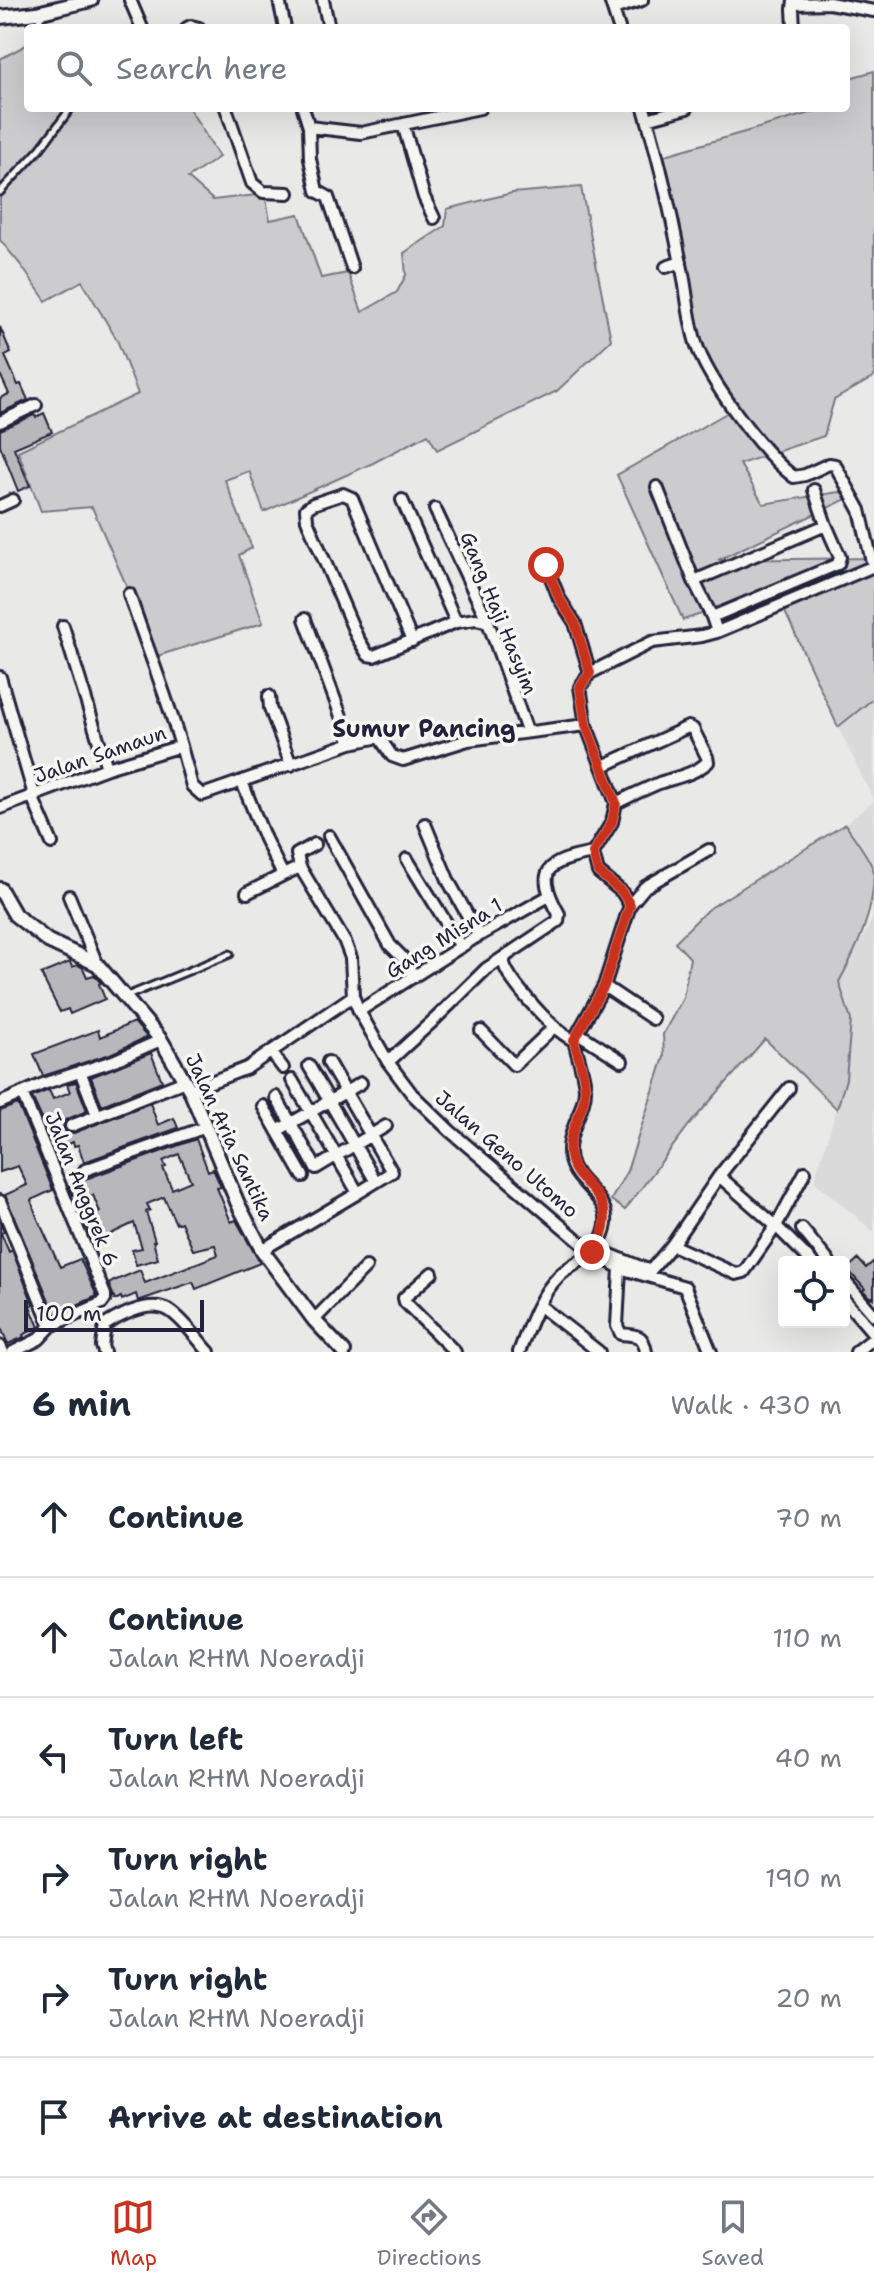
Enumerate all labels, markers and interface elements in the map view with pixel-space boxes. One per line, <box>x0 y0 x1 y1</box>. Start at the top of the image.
search box <box>24 24 850 112</box>
icon: search <box>52 46 96 90</box>
text: Search here <box>116 48 287 89</box>
street label: Gang Haji Hasyim <box>454 528 544 698</box>
route start <box>528 547 564 583</box>
district label: Sumur Pancing <box>332 713 516 745</box>
street label: Jalan Samaun <box>31 719 169 789</box>
street label: Gang Misna 1 <box>381 892 507 984</box>
street label: Jalan Aria Santika <box>180 1049 280 1225</box>
street label: Jalan Geno Utomo <box>430 1085 584 1223</box>
street label: Jalan Anggrek 6 <box>39 1108 125 1270</box>
route end <box>574 1234 610 1270</box>
map controls <box>778 1256 850 1328</box>
button: locate <box>778 1256 850 1328</box>
scale bar <box>24 1296 204 1332</box>
text: 100 m <box>36 1299 102 1328</box>
text: 6 min <box>32 1381 131 1427</box>
text: Walk · 430 m <box>670 1387 842 1422</box>
icon: ahead <box>32 1495 76 1539</box>
text: Continue <box>108 1497 244 1538</box>
text: 70 m <box>775 1500 842 1535</box>
text: Continue <box>108 1599 244 1640</box>
icon: ahead <box>32 1615 76 1659</box>
text: 110 m <box>772 1620 842 1655</box>
text: Jalan RHM Noeradji <box>108 1640 365 1675</box>
text: Turn left <box>108 1719 243 1760</box>
icon: left <box>32 1735 76 1779</box>
text: 40 m <box>775 1740 842 1775</box>
text: Jalan RHM Noeradji <box>108 1760 365 1795</box>
text: Turn right <box>108 1839 267 1880</box>
icon: right <box>32 1855 76 1899</box>
text: 190 m <box>765 1860 842 1895</box>
text: Jalan RHM Noeradji <box>108 1880 365 1915</box>
text: Turn right <box>108 1959 267 2000</box>
icon: right <box>32 1975 76 2019</box>
text: 20 m <box>775 1980 842 2015</box>
text: Jalan RHM Noeradji <box>108 2000 365 2035</box>
icon: arrive <box>32 2095 76 2139</box>
text: Arrive at destination <box>108 2097 443 2138</box>
tab: Map <box>110 2195 157 2272</box>
tab: Directions <box>377 2195 482 2272</box>
tab: Saved <box>702 2195 764 2272</box>

